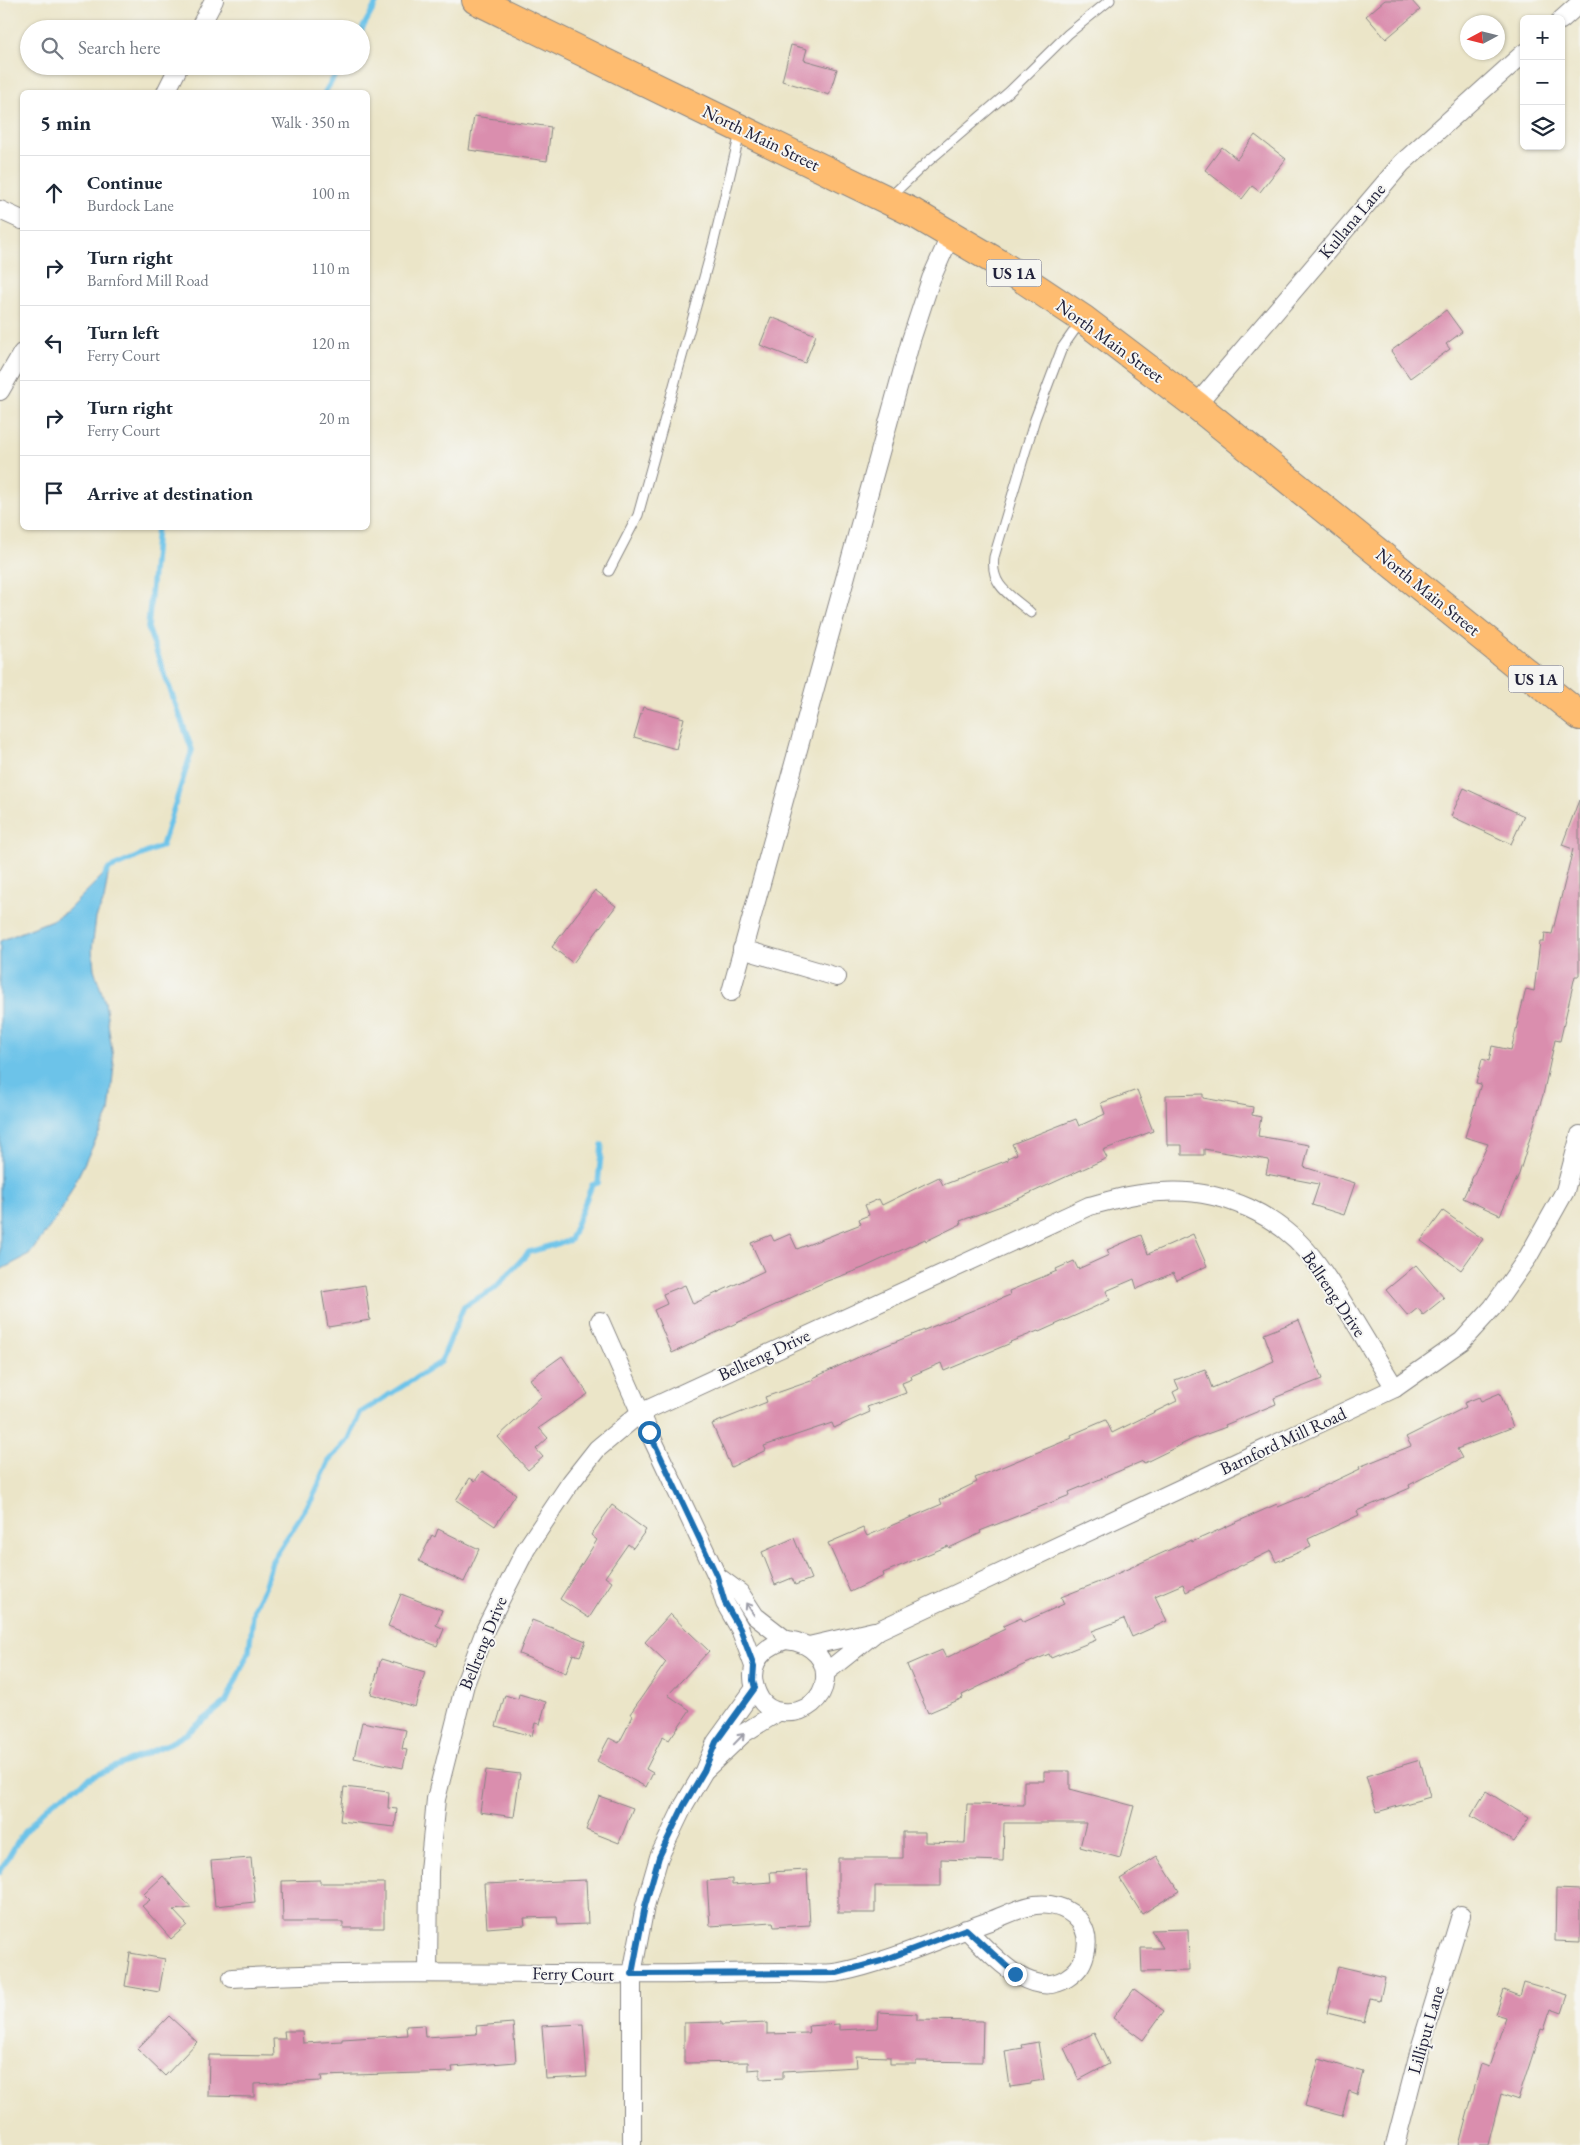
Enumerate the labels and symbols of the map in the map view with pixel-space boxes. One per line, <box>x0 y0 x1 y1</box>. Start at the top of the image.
north arrow <box>1460 15 1505 60</box>
street label: North Main Street <box>699 99 824 176</box>
street label: Kullana Lane <box>1313 178 1390 263</box>
road number: US 1A <box>986 260 1042 286</box>
street label: North Main Street <box>1052 294 1169 388</box>
street label: North Main Street <box>1371 542 1485 641</box>
road number: US 1A <box>1508 666 1564 692</box>
street label: Bellreng Drive <box>1297 1246 1372 1341</box>
street label: Bellreng Drive <box>714 1323 813 1386</box>
street label: Barnford Mill Road <box>1216 1401 1350 1480</box>
route start <box>638 1421 661 1444</box>
street label: Bellreng Drive <box>453 1593 512 1693</box>
one-way arrow <box>745 1602 755 1616</box>
one-way arrow <box>733 1732 745 1745</box>
street label: Ferry Court <box>532 1961 615 1986</box>
route end <box>1004 1963 1027 1986</box>
street label: Lilliput Lane <box>1402 1983 1449 2076</box>

